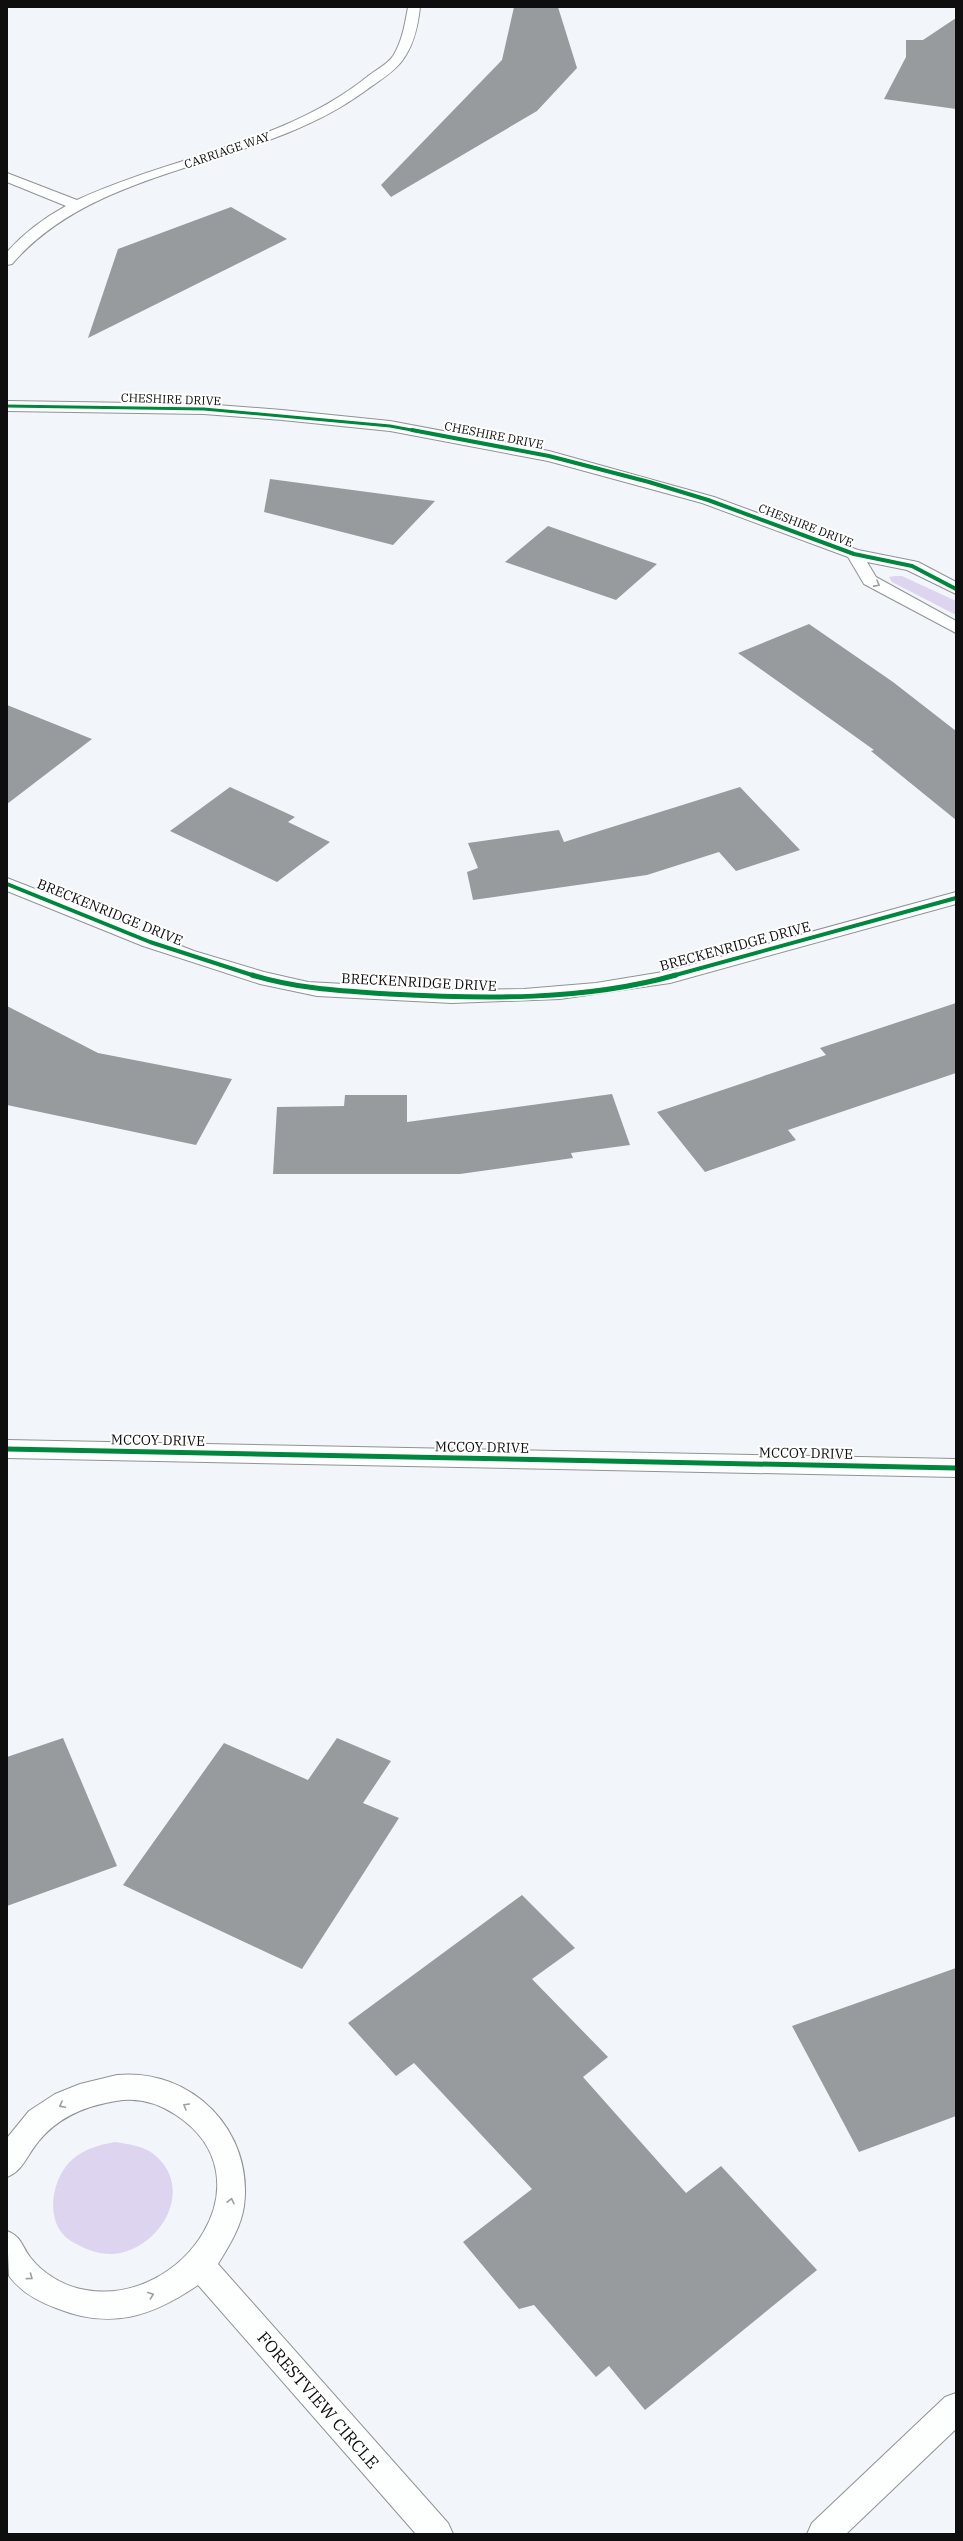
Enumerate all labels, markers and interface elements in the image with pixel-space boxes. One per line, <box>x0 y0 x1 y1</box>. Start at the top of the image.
street label: CARRIAGE WAY <box>182 128 272 172</box>
street label: CHESHIRE DRIVE <box>121 390 221 408</box>
street label: CHESHIRE DRIVE <box>443 418 545 452</box>
street label: CHESHIRE DRIVE <box>756 500 856 550</box>
one-way arrow <box>873 580 880 587</box>
street label: BRECKENRIDGE DRIVE <box>34 875 186 950</box>
street label: BRECKENRIDGE DRIVE <box>658 917 813 975</box>
street label: BRECKENRIDGE DRIVE <box>341 969 497 995</box>
street label: MCCOY DRIVE <box>111 1430 205 1450</box>
street label: MCCOY DRIVE <box>435 1437 529 1457</box>
street label: MCCOY DRIVE <box>759 1443 853 1463</box>
one-way arrow <box>59 2100 67 2107</box>
one-way arrow <box>183 2103 190 2110</box>
one-way arrow <box>226 2198 234 2204</box>
one-way arrow <box>25 2272 32 2279</box>
one-way arrow <box>147 2292 154 2300</box>
street label: FORESTVIEW CIRCLE <box>252 2327 384 2473</box>

